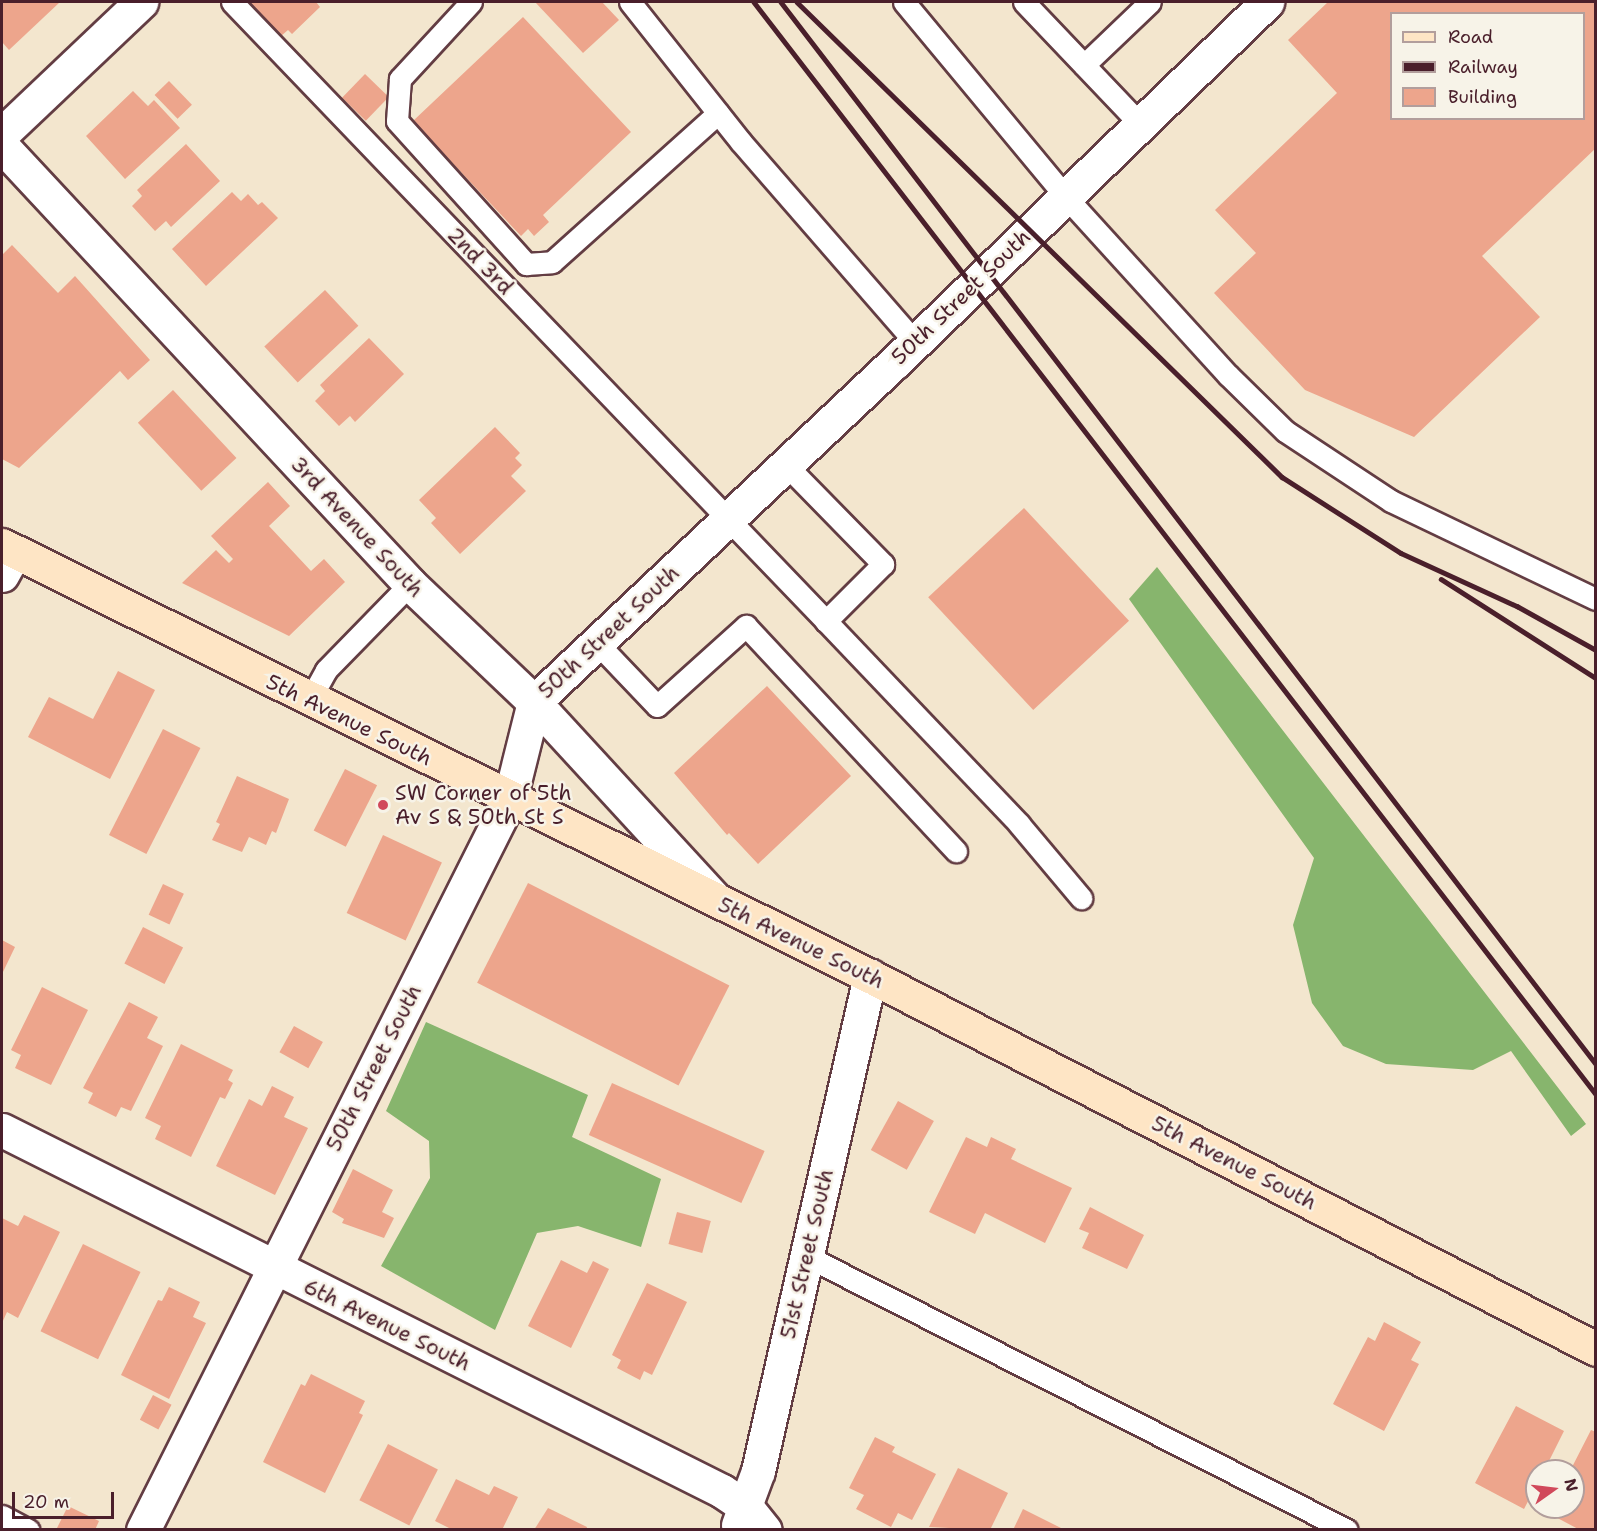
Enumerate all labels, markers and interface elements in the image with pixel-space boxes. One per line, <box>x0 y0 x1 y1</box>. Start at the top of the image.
legend <box>1390 12 1585 120</box>
text: Road <box>1448 25 1493 49</box>
text: Railway <box>1448 55 1518 79</box>
text: Building <box>1448 85 1517 109</box>
street label: 2nd 3rd <box>442 222 518 300</box>
street label: 50th Street South <box>886 224 1036 370</box>
street label: 3rd Avenue South <box>285 451 429 603</box>
street label: 50th Street South <box>533 560 685 704</box>
street label: 5th Avenue South <box>262 669 436 771</box>
place label: SW Corner of 5th Av S & 50th St S <box>395 780 572 830</box>
marker: SW Corner of 5th Av S & 50th St S <box>376 798 390 812</box>
street label: 5th Avenue South <box>714 892 888 994</box>
street label: 50th Street South <box>321 981 427 1155</box>
street label: 5th Avenue South <box>1148 1111 1320 1215</box>
street label: 51st Street South <box>775 1167 839 1341</box>
street label: 6th Avenue South <box>299 1274 475 1376</box>
north arrow <box>1525 1459 1585 1519</box>
text: N <box>1559 1476 1583 1494</box>
scale bar <box>15 1480 117 1518</box>
text: 20 m <box>23 1490 69 1514</box>

